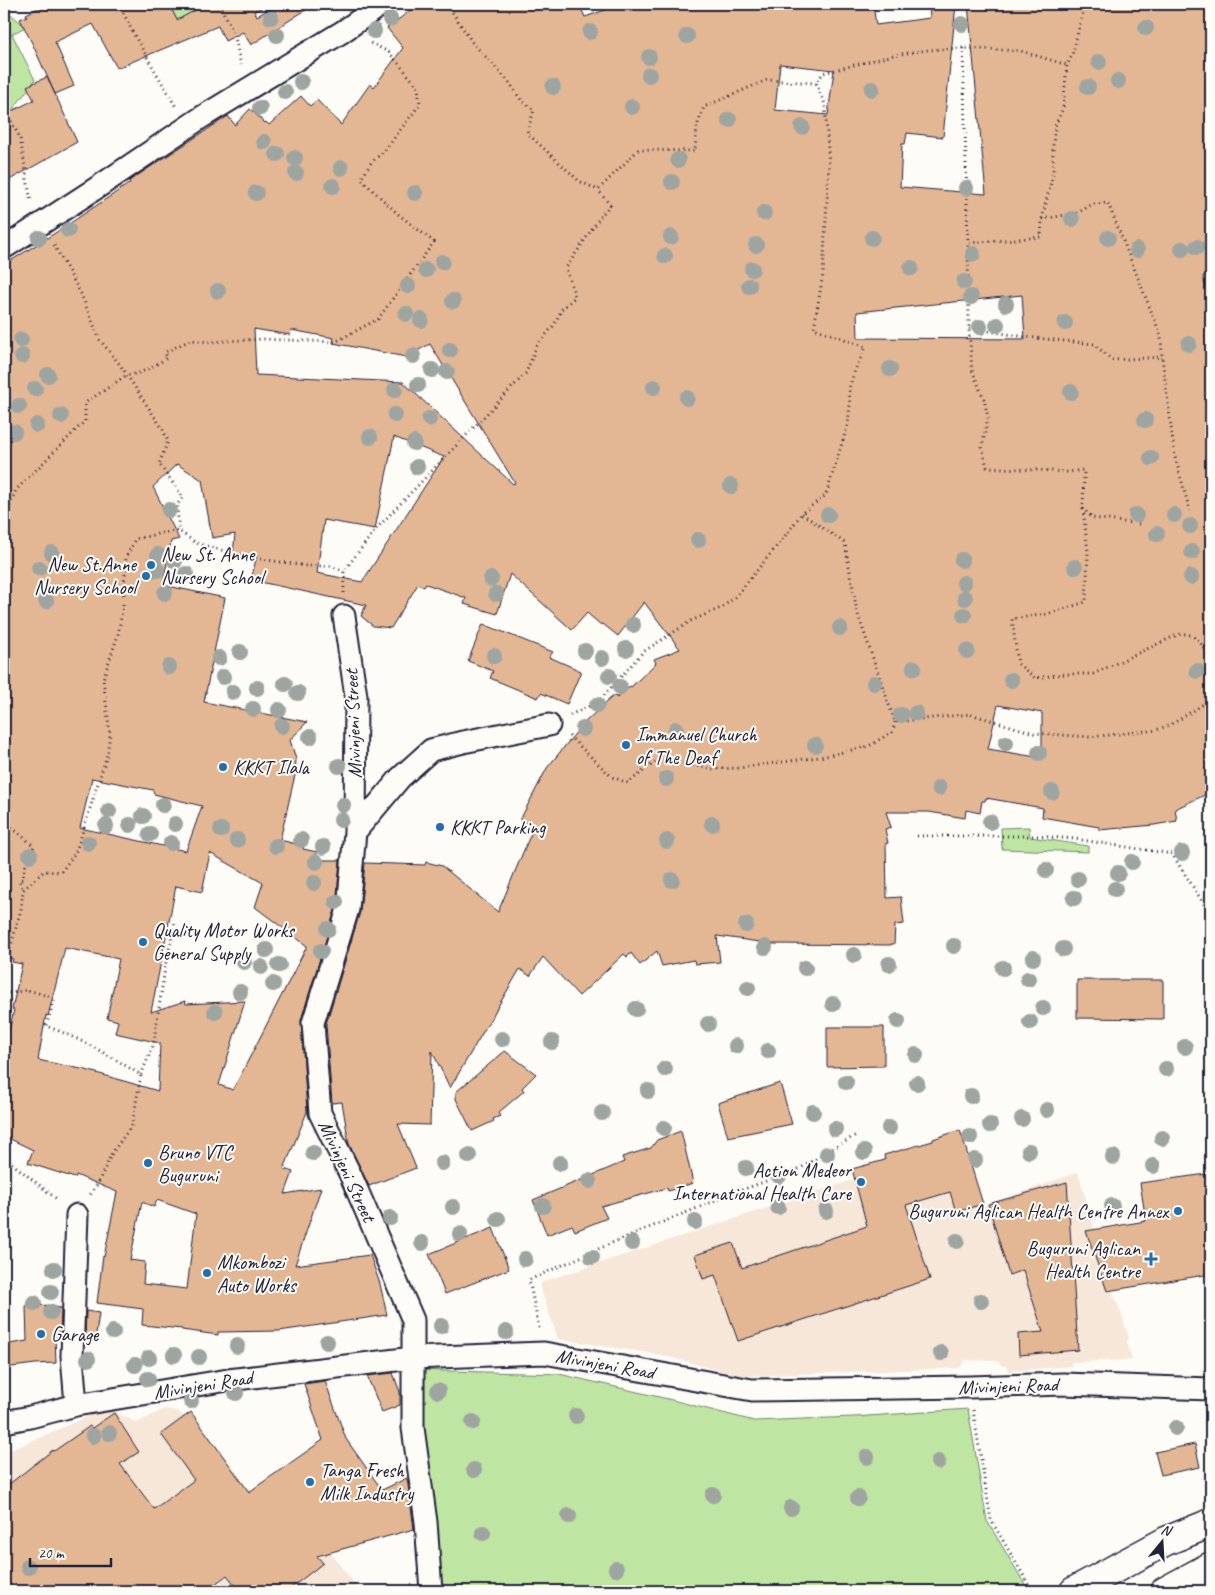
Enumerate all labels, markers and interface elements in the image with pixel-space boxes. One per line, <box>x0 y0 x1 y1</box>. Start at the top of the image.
place label: New St. Anne Nursery School <box>161 542 267 590</box>
place label: New St.Anne Nursery School <box>34 552 140 600</box>
marker: New St. Anne Nursery School <box>145 559 157 571</box>
marker: New St.Anne Nursery School <box>140 570 152 582</box>
street label: Mivinjeni Street <box>339 667 367 779</box>
place label: Immanuel Church of The Deaf <box>636 722 758 770</box>
marker: Immanuel Church of The Deaf <box>620 739 632 751</box>
place label: KKKT Ilala <box>233 755 311 780</box>
marker: KKKT Ilala <box>217 761 229 773</box>
place label: KKKT Parking <box>450 815 546 840</box>
marker: KKKT Parking <box>434 821 446 833</box>
place label: Quality Motor Works General Supply <box>153 918 296 966</box>
marker: Quality Motor Works General Supply <box>137 936 149 948</box>
street label: Mivinjeni Street <box>313 1116 382 1228</box>
place label: Bruno VTC Buguruni <box>158 1140 235 1188</box>
marker: Bruno VTC Buguruni <box>142 1157 154 1169</box>
place label: Action Medeor International Health Care <box>672 1158 853 1206</box>
marker: Action Medeor International Health Care <box>855 1176 867 1188</box>
place label: Buguruni Aglican Health Centre Annex <box>908 1199 1170 1224</box>
marker: Buguruni Aglican Health Centre Annex <box>1172 1205 1184 1217</box>
place label: Buguruni Aglican Health Centre <box>1027 1236 1141 1284</box>
place label: Mkombozi Auto Works <box>217 1250 298 1298</box>
marker: Buguruni Aglican Health Centre <box>1144 1252 1158 1266</box>
marker: Mkombozi Auto Works <box>201 1267 213 1279</box>
place label: Garage <box>51 1322 100 1347</box>
marker: Garage <box>35 1328 47 1340</box>
street label: Mivinjeni Road <box>554 1343 659 1386</box>
street label: Mivinjeni Road <box>152 1364 257 1405</box>
street label: Mivinjeni Road <box>958 1372 1061 1400</box>
place label: Tanga Fresh Milk Industry <box>320 1458 415 1506</box>
marker: Tanga Fresh Milk Industry <box>304 1476 316 1488</box>
north arrow <box>1138 1518 1188 1568</box>
text: N <box>1159 1521 1175 1540</box>
scale bar <box>30 1535 111 1567</box>
text: 20 m <box>38 1544 65 1563</box>

